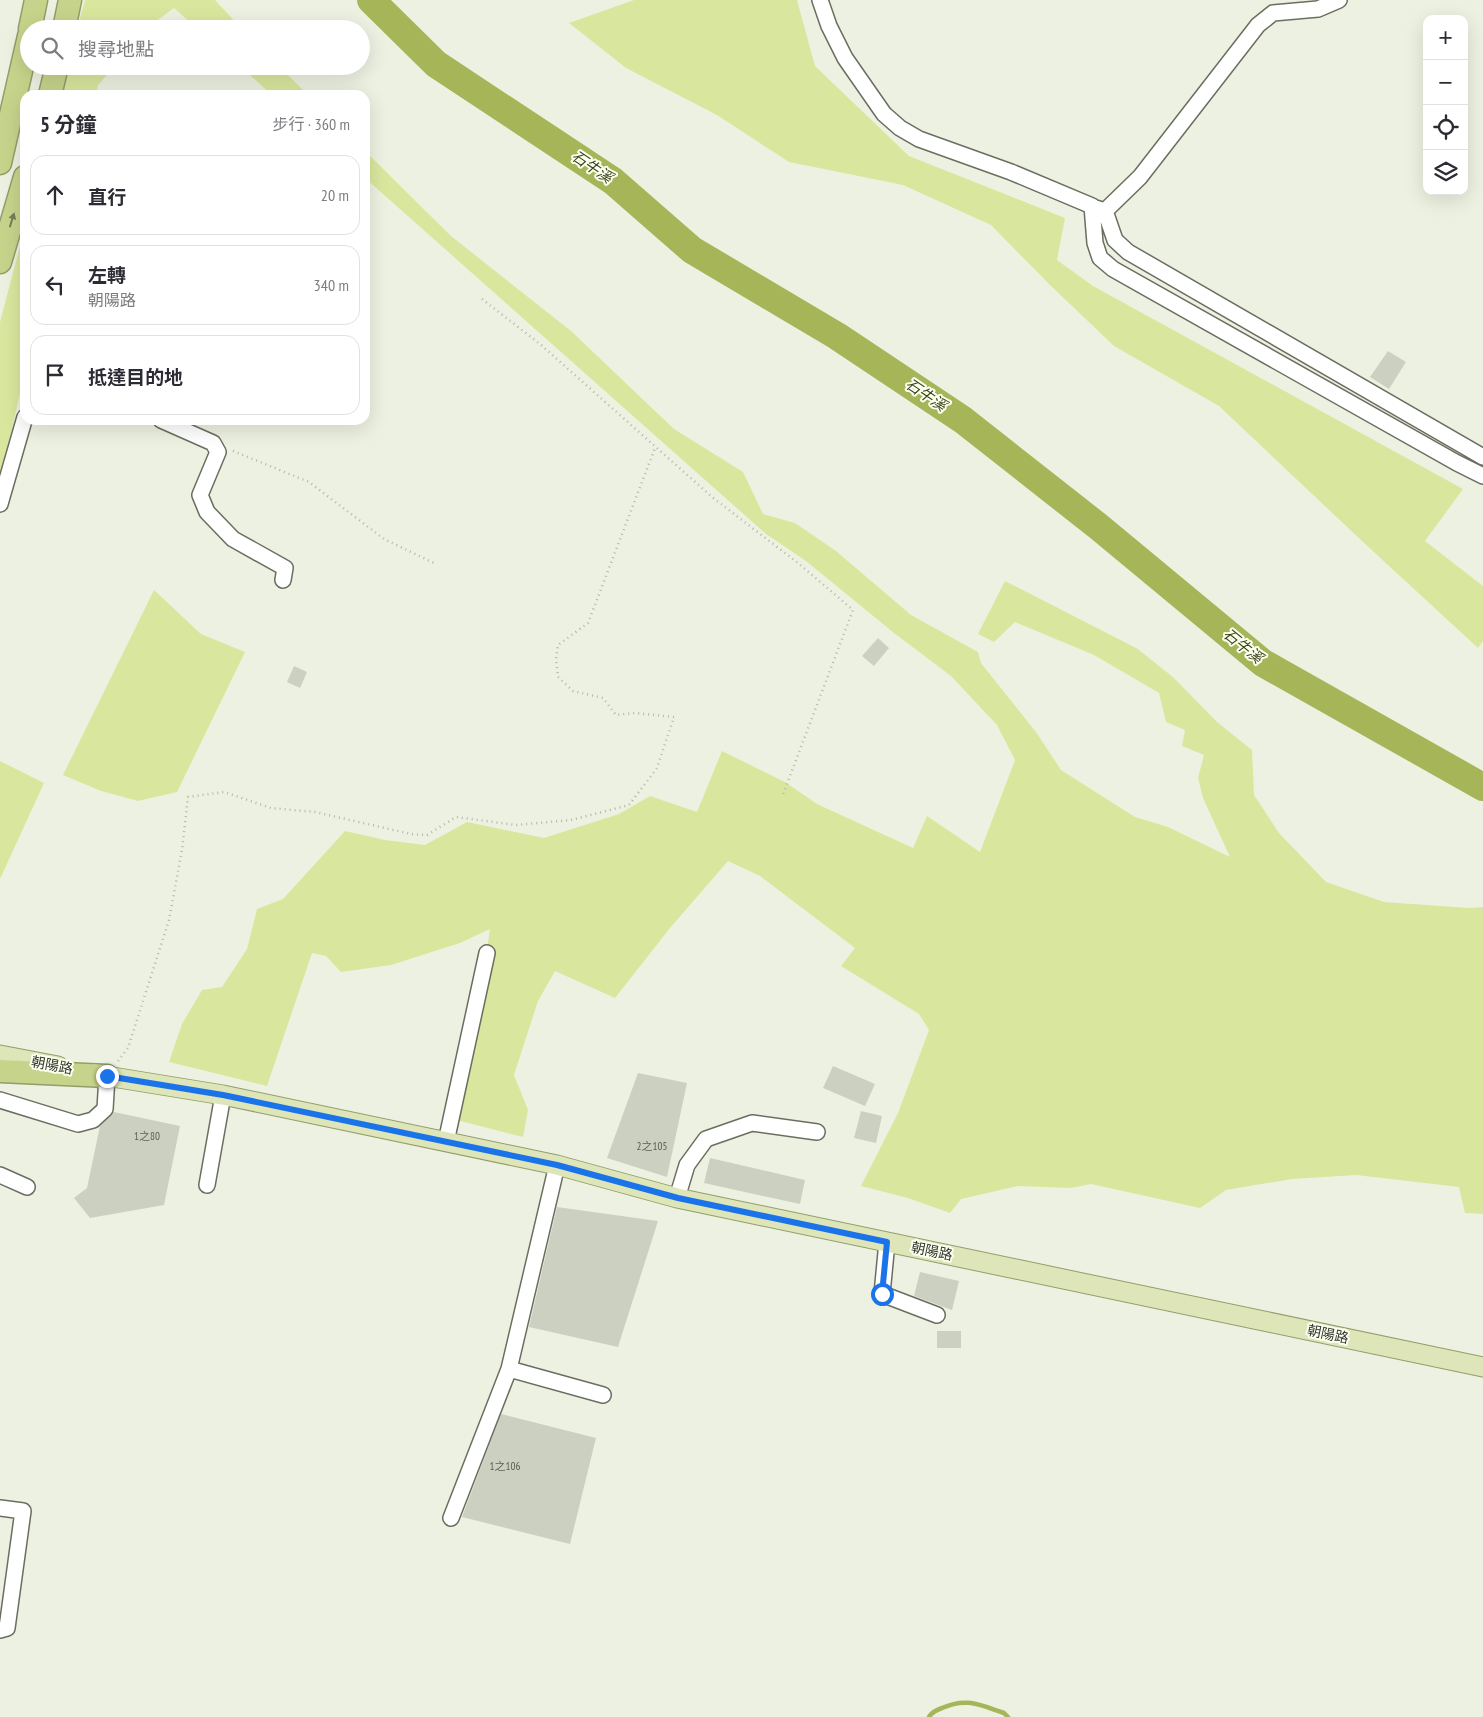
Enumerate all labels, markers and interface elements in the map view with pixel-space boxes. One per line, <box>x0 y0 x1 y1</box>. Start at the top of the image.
map controls <box>1423 15 1468 195</box>
button: + <box>1423 15 1468 60</box>
search box <box>20 20 370 75</box>
icon: search <box>38 34 66 62</box>
text: 搜尋地點 <box>78 37 154 61</box>
button: − <box>1423 60 1468 105</box>
button: locate <box>1423 105 1468 150</box>
text: 5 分鐘 <box>40 111 96 138</box>
text: 步行 · 360 m <box>272 114 350 134</box>
water label: 石牛溪 <box>568 146 618 188</box>
button: layers <box>1423 150 1468 195</box>
icon: ahead <box>41 181 69 209</box>
text: 直行 <box>88 185 126 209</box>
text: 20 m <box>321 185 349 205</box>
one-way arrow <box>9 212 17 227</box>
text: 左轉 <box>88 263 126 287</box>
icon: left <box>41 271 69 299</box>
text: 340 m <box>314 275 349 295</box>
text: 朝陽路 <box>88 290 136 310</box>
icon: arrive <box>41 361 69 389</box>
text: 抵達目的地 <box>88 365 183 389</box>
water label: 石牛溪 <box>902 374 952 416</box>
water label: 石牛溪 <box>1220 624 1268 668</box>
street label: 朝陽路 <box>30 1052 74 1078</box>
route end <box>96 1065 119 1088</box>
house number: 1之80 <box>134 1129 160 1143</box>
house number: 2之105 <box>637 1139 667 1153</box>
street label: 朝陽路 <box>910 1238 954 1264</box>
route start <box>871 1283 894 1306</box>
street label: 朝陽路 <box>1306 1321 1350 1347</box>
house number: 1之106 <box>490 1459 520 1473</box>

